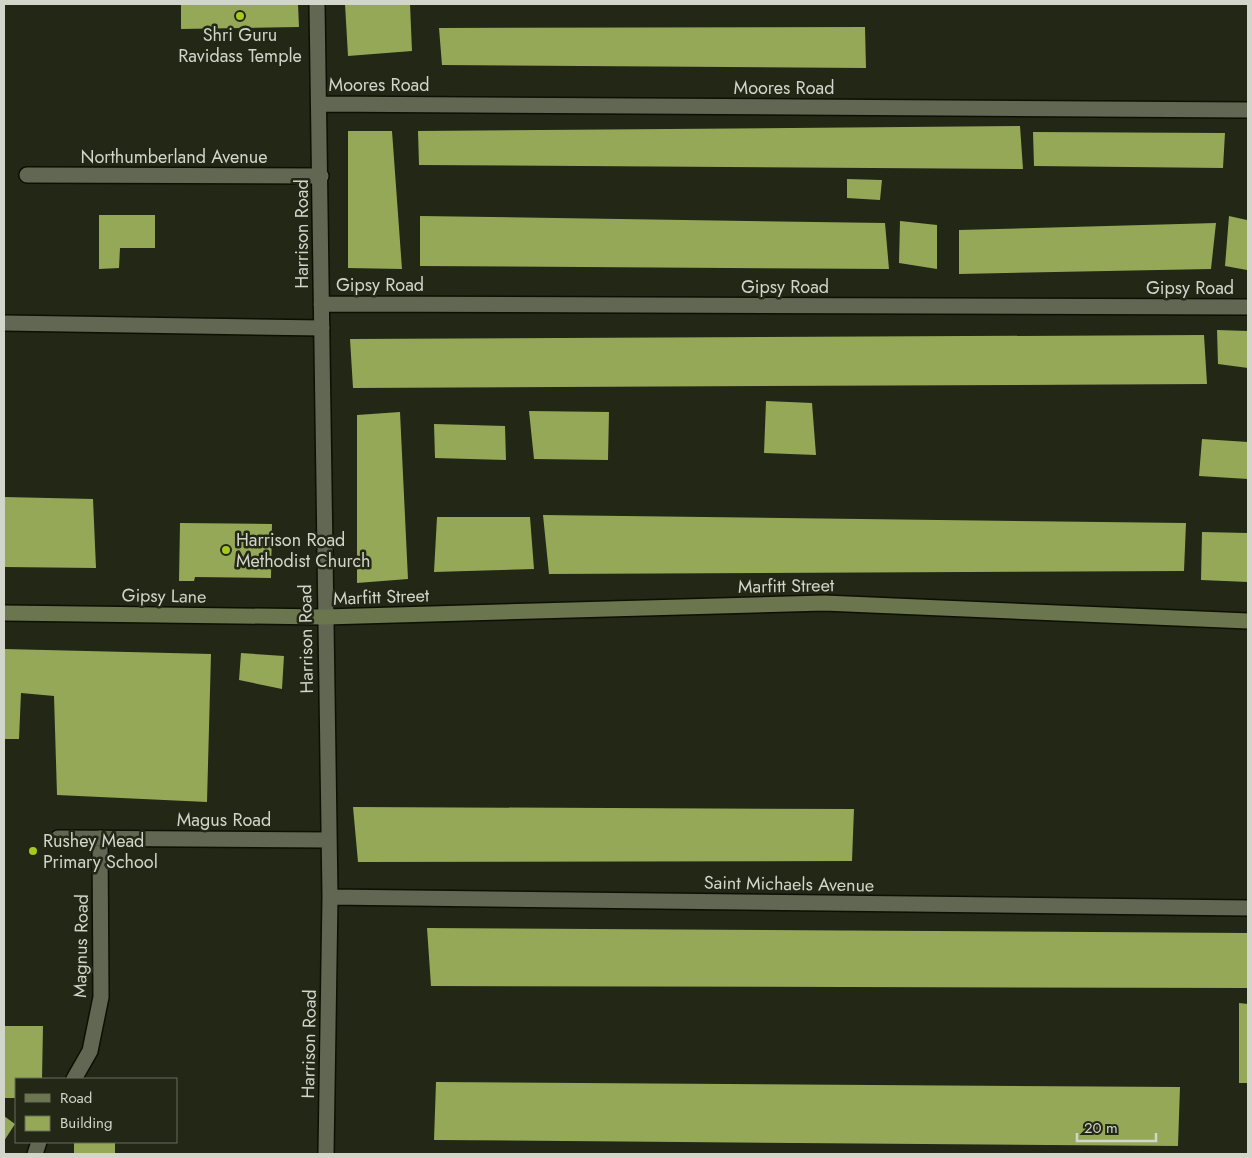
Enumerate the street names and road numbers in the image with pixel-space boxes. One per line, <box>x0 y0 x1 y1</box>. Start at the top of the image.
street label: Moores Road <box>329 72 429 98</box>
street label: Moores Road <box>734 75 834 101</box>
street label: Northumberland Avenue <box>81 144 267 170</box>
street label: Harrison Road <box>289 179 315 289</box>
street label: Gipsy Road <box>336 272 424 298</box>
street label: Gipsy Road <box>741 274 829 300</box>
street label: Gipsy Road <box>1146 275 1234 301</box>
street label: Marfitt Street <box>738 572 835 600</box>
street label: Gipsy Lane <box>121 582 207 610</box>
street label: Marfitt Street <box>332 582 430 612</box>
street label: Harrison Road <box>292 584 320 694</box>
street label: Magus Road <box>177 807 271 833</box>
street label: Saint Michaels Avenue <box>704 870 874 898</box>
street label: Magnus Road <box>67 894 95 998</box>
street label: Harrison Road <box>295 989 323 1099</box>

